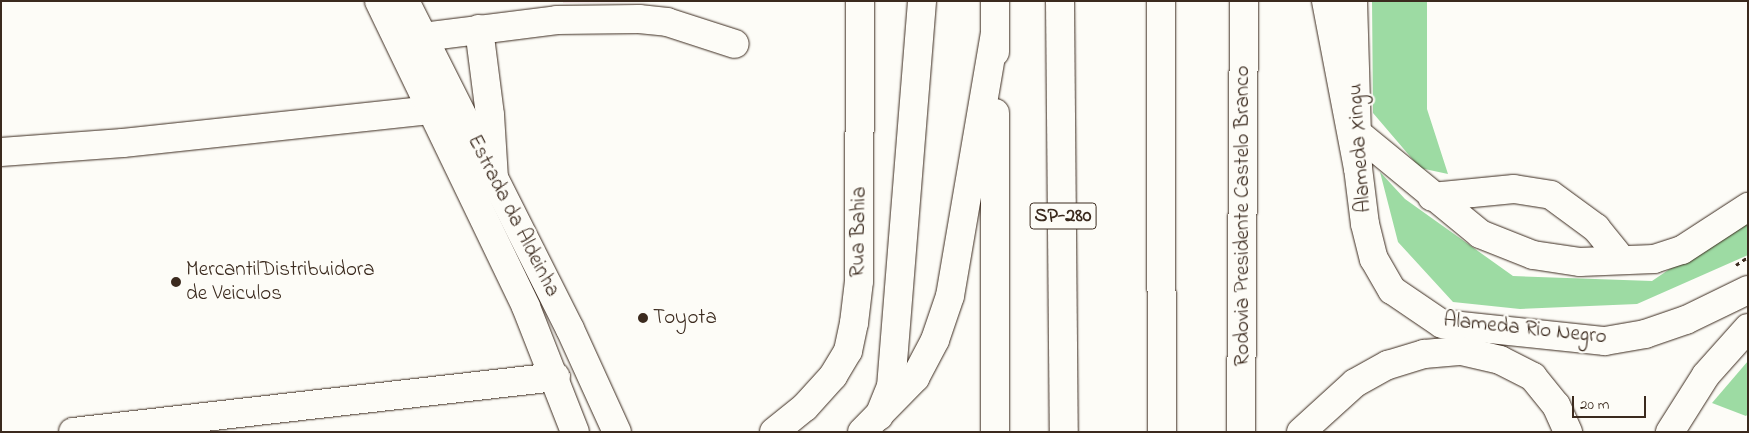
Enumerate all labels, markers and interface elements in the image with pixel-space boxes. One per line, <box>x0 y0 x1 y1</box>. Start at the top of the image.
street label: Rodovia Presidente Castelo Branco <box>1230 66 1256 366</box>
street label: Alameda Xingu <box>1343 83 1377 213</box>
street label: Estrada da Aldeinha <box>461 131 565 301</box>
street label: Rua Bahia <box>846 186 872 278</box>
road number: SP-280 <box>1029 198 1097 234</box>
place label: MercantilDistribuidora de Veiculos <box>186 257 375 307</box>
marker: MercantilDistribuidora de Veiculos <box>170 276 182 288</box>
place label: Toyota <box>653 305 717 331</box>
street label: Alameda Rio Negro <box>1442 308 1608 350</box>
marker: Toyota <box>637 312 649 324</box>
scale bar <box>1574 386 1648 418</box>
text: 20 m <box>1580 394 1609 416</box>

